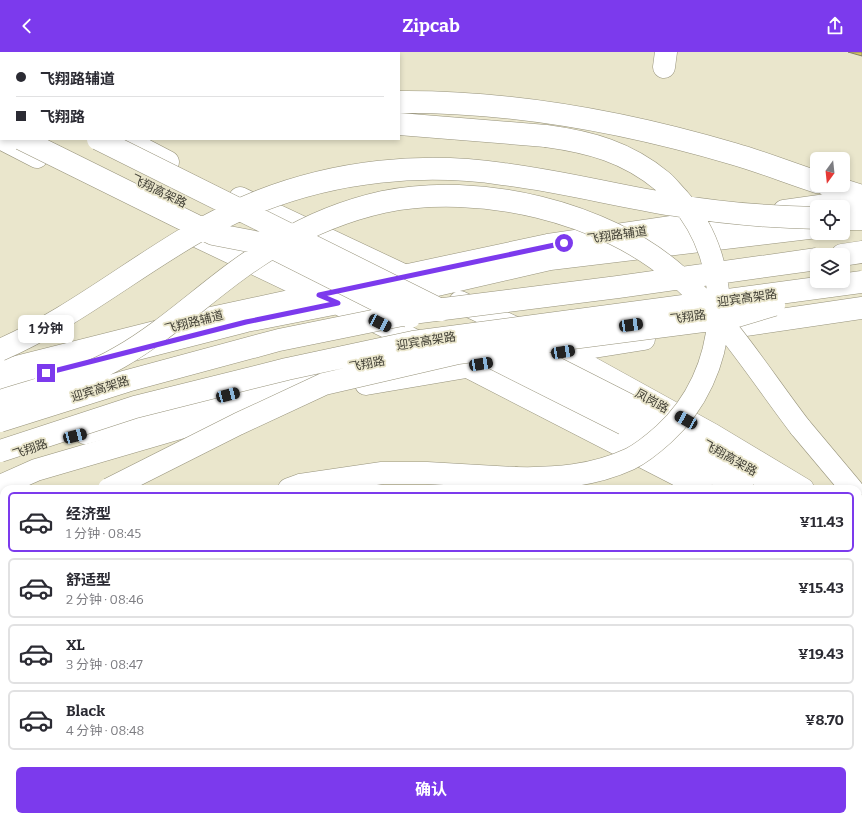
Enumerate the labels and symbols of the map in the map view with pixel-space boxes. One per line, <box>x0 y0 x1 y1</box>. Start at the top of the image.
north arrow <box>810 152 850 192</box>
street label: 飞翔高架路 <box>129 172 189 210</box>
street label: 飞翔路辅道 <box>586 224 648 246</box>
route start <box>555 234 573 252</box>
street label: 迎宾高架路 <box>716 287 778 309</box>
street label: 飞翔路辅道 <box>163 308 225 336</box>
street label: 飞翔路 <box>669 308 707 326</box>
car <box>367 312 393 334</box>
callout: 1 分钟 <box>18 315 74 343</box>
car <box>618 317 644 333</box>
street label: 迎宾高架路 <box>395 329 457 353</box>
car <box>550 344 576 360</box>
street label: 飞翔路 <box>348 354 386 374</box>
car <box>468 356 494 372</box>
route end <box>37 364 55 382</box>
street label: 迎宾高架路 <box>69 374 131 404</box>
car <box>215 386 241 404</box>
street label: 凤岗路 <box>633 386 671 416</box>
car <box>673 409 699 431</box>
car <box>62 427 88 445</box>
street label: 飞翔路 <box>11 437 49 461</box>
street label: 飞翔高架路 <box>700 437 760 479</box>

